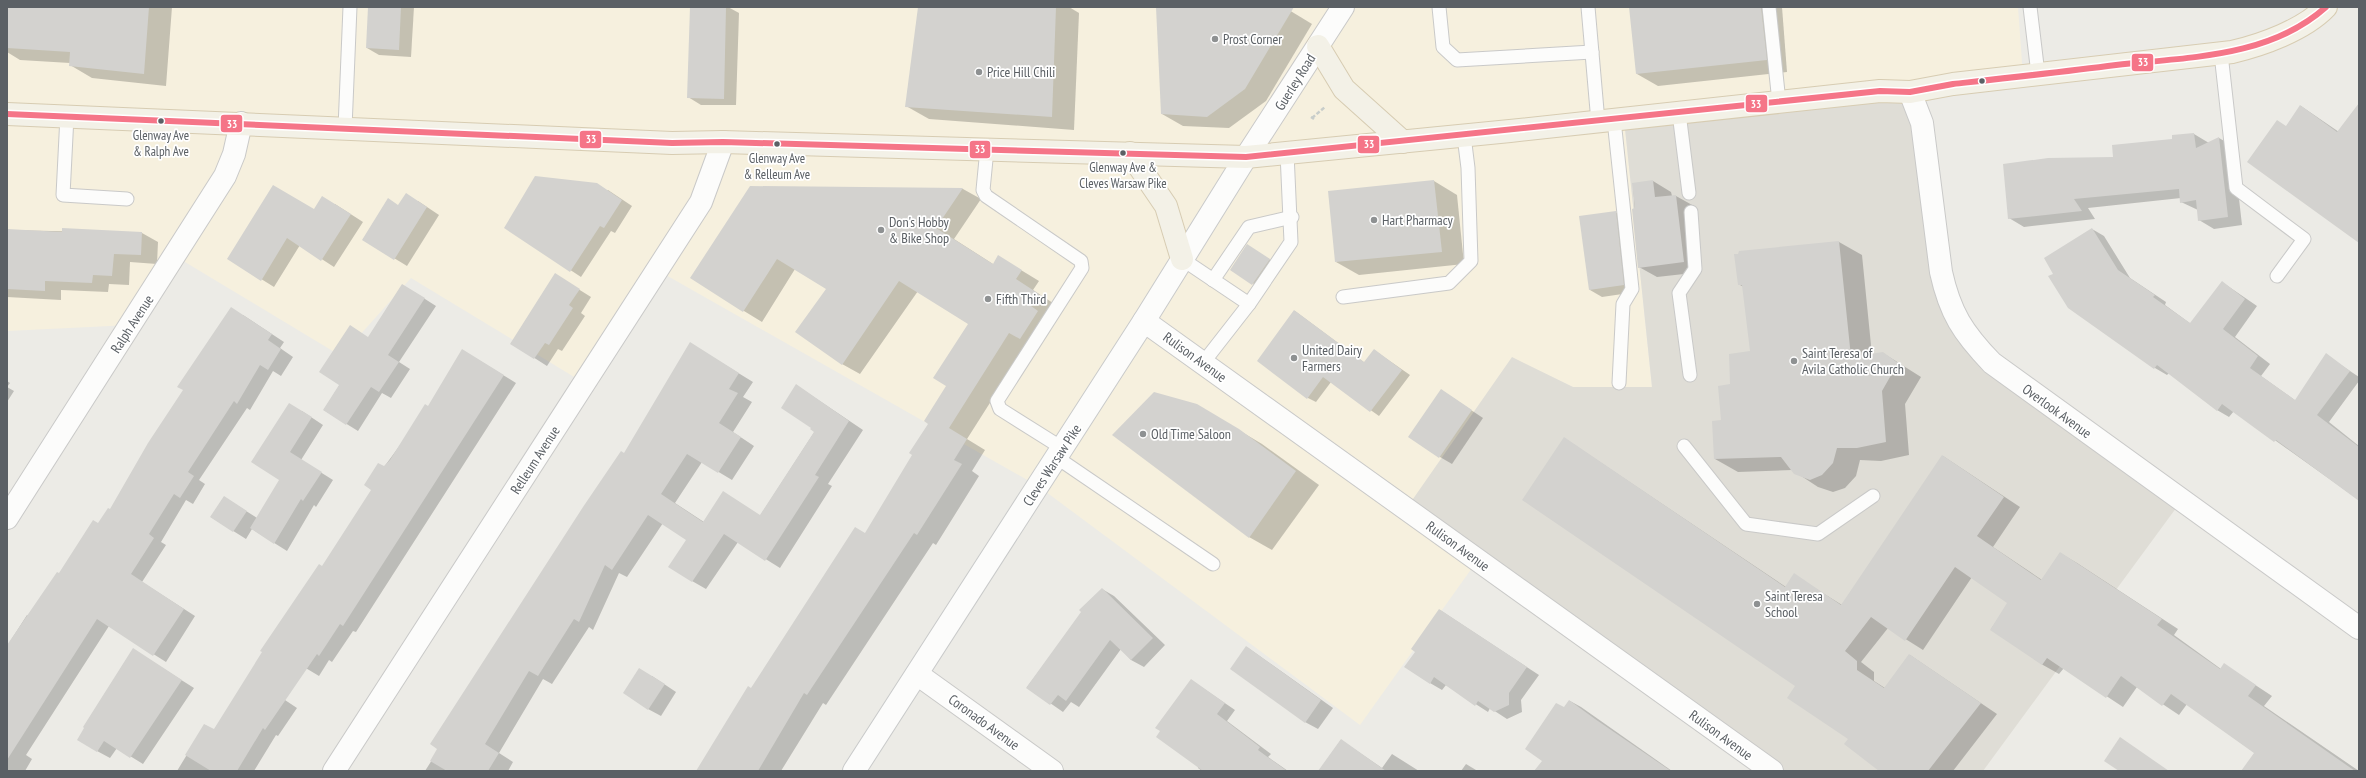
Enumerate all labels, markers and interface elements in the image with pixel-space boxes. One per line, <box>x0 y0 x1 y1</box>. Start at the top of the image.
place label: Prost Corner <box>1223 30 1282 48</box>
marker: Prost Corner <box>1210 34 1220 44</box>
street label: Guerley Road <box>1271 50 1319 114</box>
line badge: 33 <box>2131 53 2154 72</box>
text: 33 <box>2138 55 2148 69</box>
place label: Price Hill Chili <box>987 63 1055 81</box>
marker: Price Hill Chili <box>974 67 984 77</box>
unlabelled marker <box>1977 76 1987 86</box>
line badge: 33 <box>1745 94 1768 113</box>
text: 33 <box>1751 97 1761 111</box>
line badge: 33 <box>220 114 243 133</box>
marker: Glenway Ave & Ralph Ave <box>156 116 166 126</box>
text: 33 <box>227 117 237 131</box>
place label: Glenway Ave & Ralph Ave <box>133 127 189 160</box>
line badge: 33 <box>579 130 602 149</box>
text: 33 <box>586 132 596 146</box>
line badge: 33 <box>1357 135 1380 154</box>
text: 33 <box>1364 137 1374 151</box>
marker: Glenway Ave & Relleum Ave <box>772 139 782 149</box>
line badge: 33 <box>969 140 991 159</box>
text: 33 <box>975 142 985 156</box>
marker: Glenway Ave & Cleves Warsaw Pike <box>1118 148 1128 158</box>
place label: Glenway Ave & Relleum Ave <box>744 150 810 183</box>
place label: Glenway Ave & Cleves Warsaw Pike <box>1079 159 1167 192</box>
place label: Hart Pharmacy <box>1382 211 1454 229</box>
place label: Don's Hobby & Bike Shop <box>889 213 950 247</box>
marker: Hart Pharmacy <box>1369 215 1379 225</box>
marker: Don's Hobby & Bike Shop <box>876 225 886 235</box>
place label: Fifth Third <box>996 290 1046 308</box>
street label: Ralph Avenue <box>107 291 158 357</box>
marker: Fifth Third <box>983 294 993 304</box>
street label: Rulison Avenue <box>1160 328 1230 386</box>
place label: United Dairy Farmers <box>1302 341 1363 375</box>
place label: Saint Teresa of Avila Catholic Church <box>1802 344 1904 378</box>
marker: United Dairy Farmers <box>1289 353 1299 363</box>
marker: Saint Teresa of Avila Catholic Church <box>1789 356 1799 366</box>
street label: Overlook Avenue <box>2019 380 2095 442</box>
street label: Cleves Warsaw Pike <box>1019 421 1085 509</box>
street label: Relleum Avenue <box>506 422 564 497</box>
place label: Old Time Saloon <box>1151 425 1231 443</box>
marker: Old Time Saloon <box>1138 429 1148 439</box>
street label: Rulison Avenue <box>1423 517 1493 575</box>
place label: Saint Teresa School <box>1765 587 1823 621</box>
marker: Saint Teresa School <box>1752 599 1762 609</box>
street label: Coronado Avenue <box>945 690 1023 754</box>
street label: Rulison Avenue <box>1686 706 1756 764</box>

